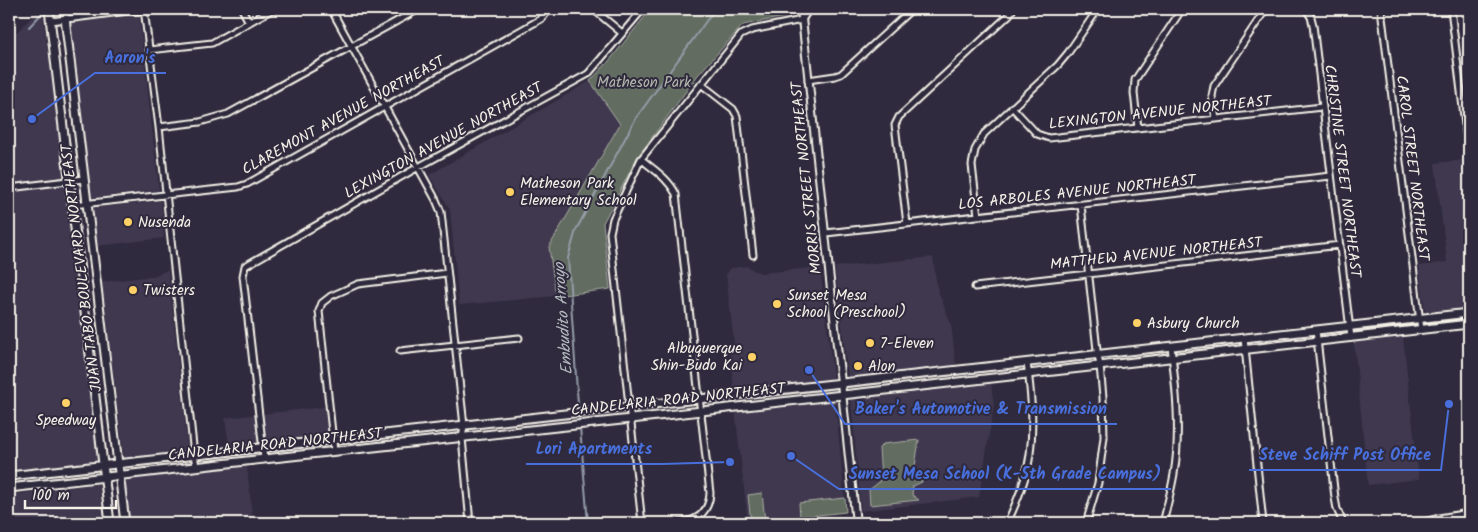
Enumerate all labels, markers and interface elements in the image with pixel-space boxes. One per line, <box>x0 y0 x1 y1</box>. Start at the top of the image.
callout: Aaron's <box>95 42 166 73</box>
text: Aaron's <box>104 46 156 71</box>
street label: CLAREMONT AVENUE NORTHEAST <box>238 49 451 182</box>
street label: CHRISTINE STREET NORTHEAST <box>1317 63 1367 281</box>
park label: Matheson Park <box>597 71 692 95</box>
street label: CAROL STREET NORTHEAST <box>1389 74 1436 264</box>
street label: LEXINGTON AVENUE NORTHEAST <box>340 75 549 206</box>
street label: MORRIS STREET NORTHEAST <box>785 78 829 275</box>
street label: LEXINGTON AVENUE NORTHEAST <box>1048 89 1274 137</box>
street label: JUAN TABO BOULEVARD NORTHEAST <box>55 141 109 393</box>
street label: LOS ARBOLES AVENUE NORTHEAST <box>957 168 1199 217</box>
place label: Matheson Park Elementary School <box>520 172 637 213</box>
marker: Matheson Park Elementary School <box>504 186 516 198</box>
place label: Nusenda <box>138 211 191 235</box>
marker: Nusenda <box>122 216 134 228</box>
street label: MATTHEW AVENUE NORTHEAST <box>1049 231 1265 277</box>
water label: Embudito Arroyo <box>547 260 580 376</box>
place label: Twisters <box>143 279 196 303</box>
marker: Twisters <box>127 284 139 296</box>
place label: Sunset Mesa School (Preschool) <box>787 284 906 325</box>
marker: Sunset Mesa School (Preschool) <box>771 298 783 310</box>
place label: Asbury Church <box>1147 312 1240 336</box>
marker: Asbury Church <box>1131 317 1143 329</box>
place label: 7-Eleven <box>880 332 934 356</box>
place label: Albuquerque Shin-Budo Kai <box>651 337 743 378</box>
marker: 7-Eleven <box>864 337 876 349</box>
marker: Albuquerque Shin-Budo Kai <box>746 351 758 363</box>
place label: Alon <box>868 355 896 379</box>
marker: Alon <box>852 360 864 372</box>
street label: CANDELARIA ROAD NORTHEAST <box>570 377 788 423</box>
callout: Baker's Automotive & Transmission <box>845 393 1117 424</box>
marker: Speedway <box>60 397 72 409</box>
text: Baker's Automotive & Transmission <box>855 397 1107 422</box>
place label: Speedway <box>36 409 97 433</box>
street label: CANDELARIA ROAD NORTHEAST <box>167 422 385 468</box>
callout: Lori Apartments <box>526 433 662 464</box>
text: Lori Apartments <box>536 437 653 462</box>
callout: Steve Schiff Post Office <box>1249 439 1441 470</box>
text: Steve Schiff Post Office <box>1259 443 1431 468</box>
callout: Sunset Mesa School (K-5th Grade Campus) <box>839 458 1171 489</box>
text: Sunset Mesa School (K-5th Grade Campus) <box>849 462 1161 487</box>
scale bar <box>25 477 116 509</box>
text: 100 m <box>32 484 70 508</box>

